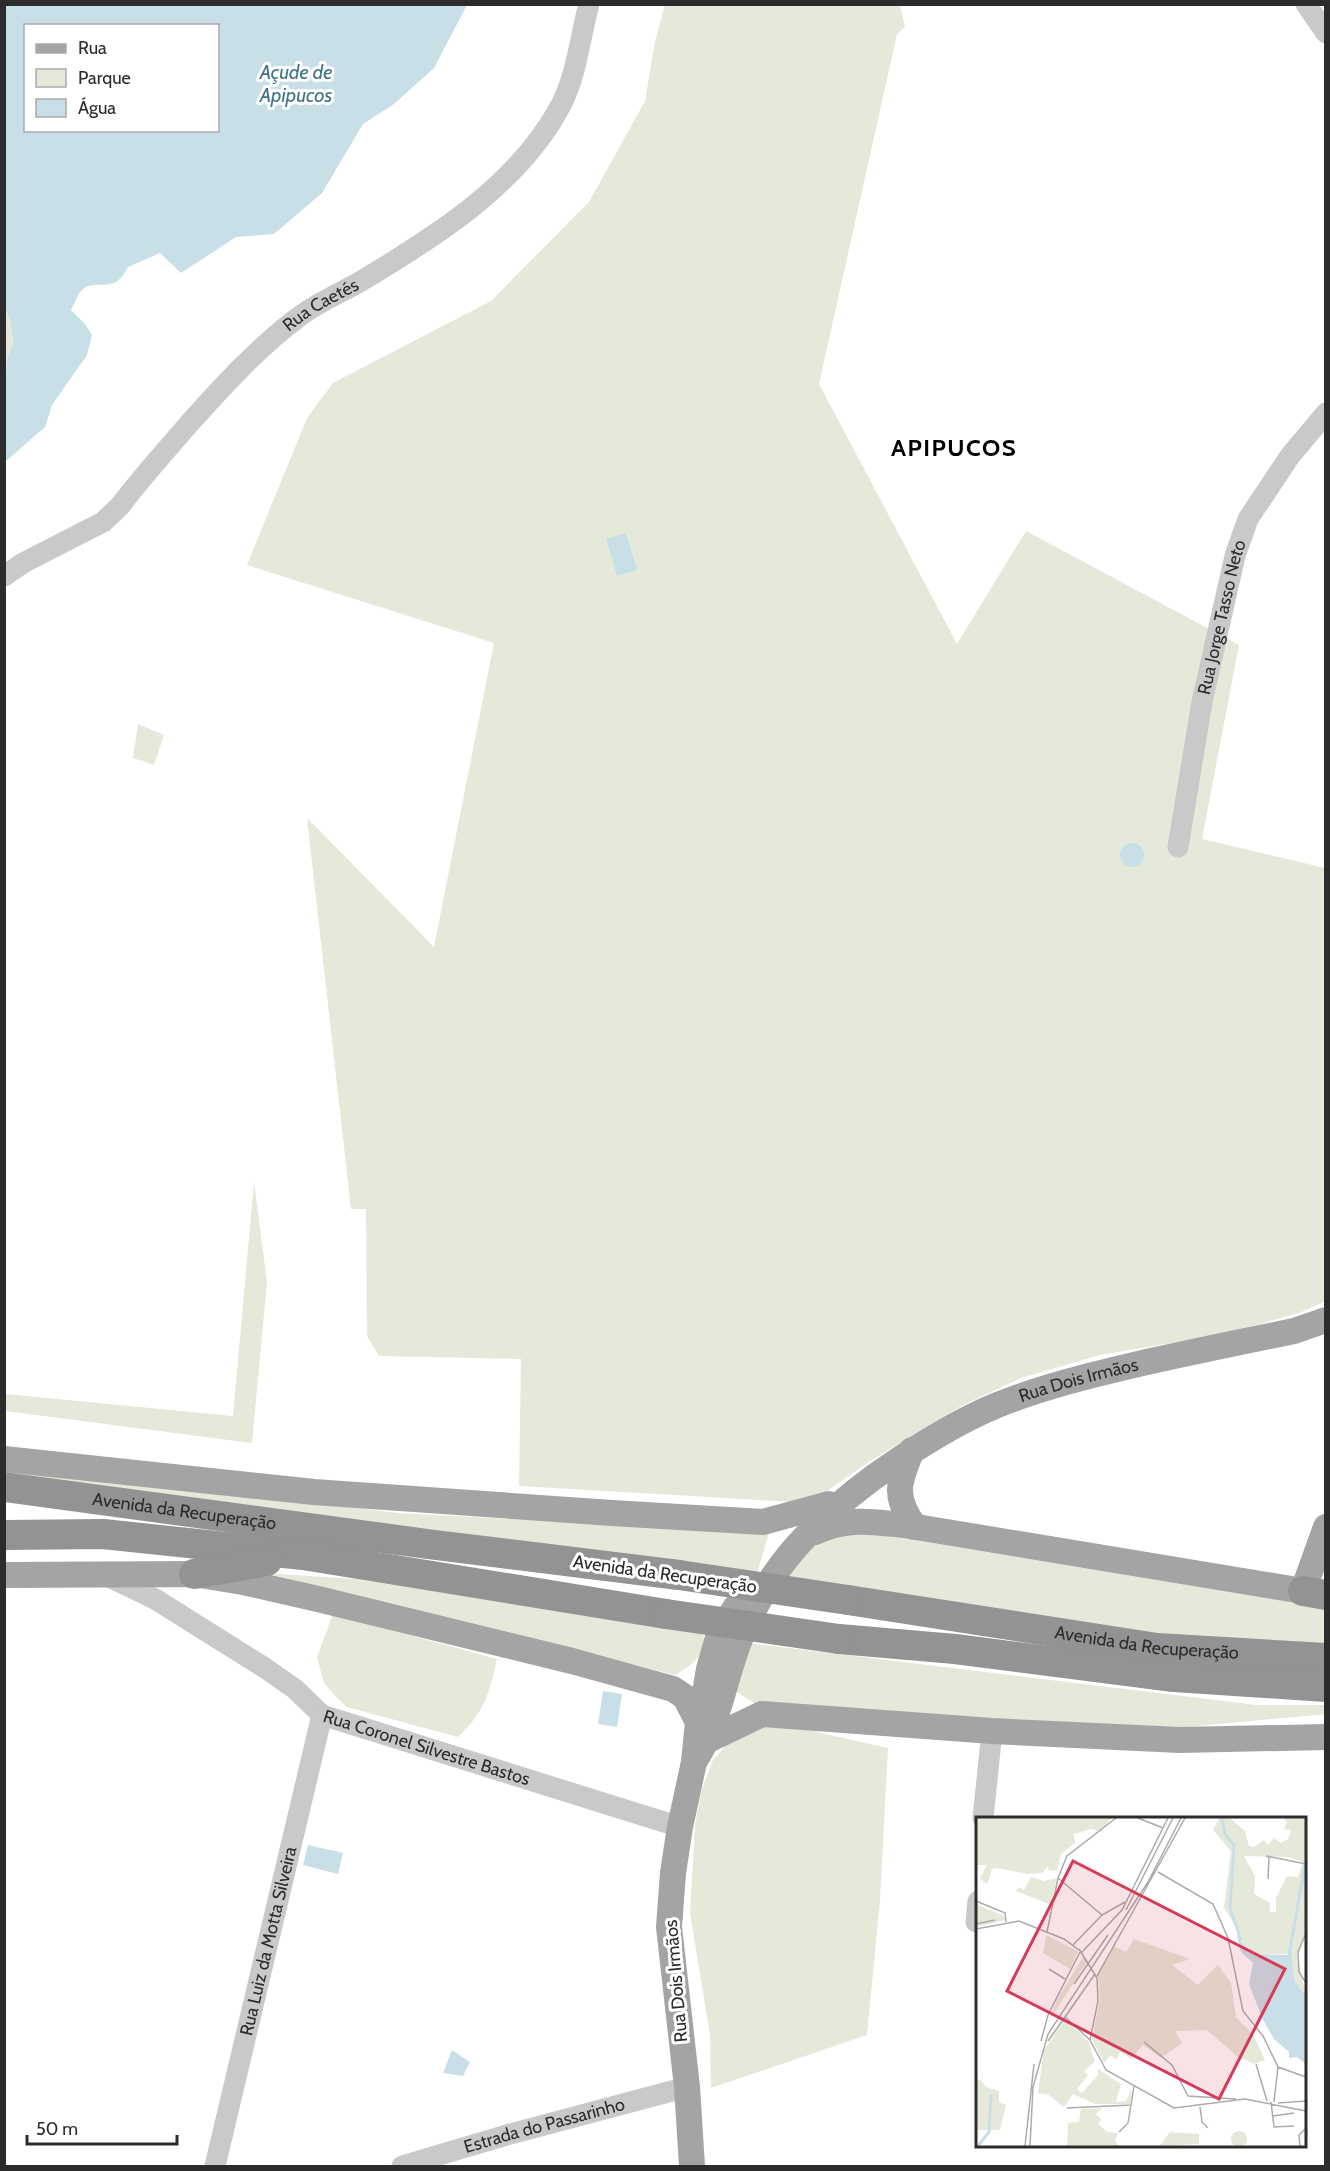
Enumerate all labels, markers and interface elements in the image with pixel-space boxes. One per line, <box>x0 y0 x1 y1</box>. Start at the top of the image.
legend <box>24 24 219 132</box>
text: Rua <box>78 37 107 59</box>
water label: Açude de Apipucos <box>259 60 333 107</box>
text: Parque <box>78 67 131 89</box>
text: Água <box>78 97 116 119</box>
street label: Rua Caetés <box>278 274 362 336</box>
district label: APIPUCOS <box>891 433 1017 462</box>
street label: Rua Jorge Tasso Neto <box>1193 537 1251 697</box>
street label: Rua Dois Irmãos <box>1016 1353 1140 1407</box>
street label: Avenida da Recuperação <box>91 1488 278 1535</box>
street label: Avenida da Recuperação <box>572 1550 758 1598</box>
street label: Avenida da Recuperação <box>1053 1621 1240 1664</box>
street label: Rua Coronel Silvestre Bastos <box>321 1705 533 1790</box>
inset map <box>976 1817 1306 2147</box>
street label: Rua Luiz da Motta Silveira <box>235 1844 301 2038</box>
street label: Rua Dois Irmãos <box>660 1919 692 2043</box>
street label: Estrada do Passarinho <box>461 2093 627 2158</box>
scale bar <box>27 2108 177 2146</box>
text: 50 m <box>36 2118 78 2140</box>

